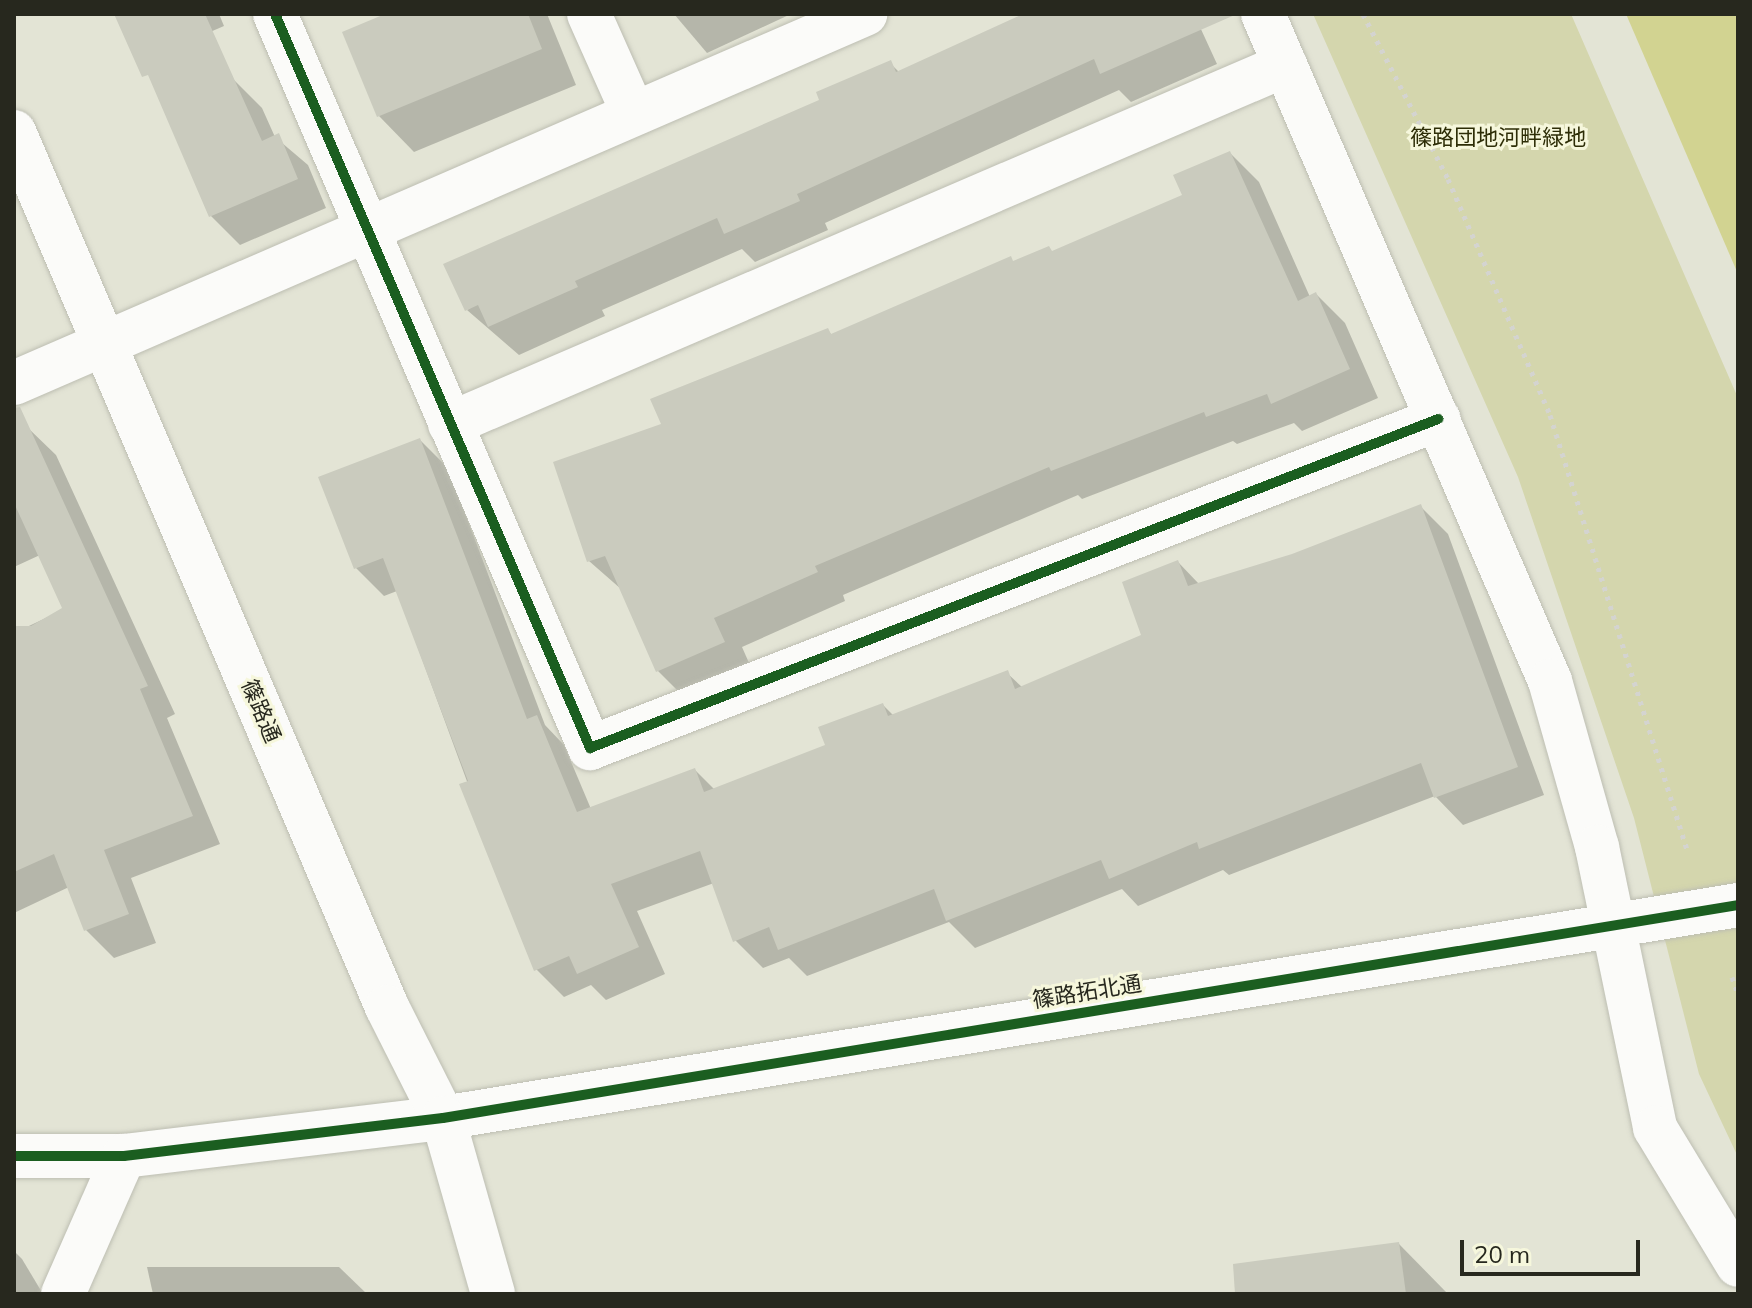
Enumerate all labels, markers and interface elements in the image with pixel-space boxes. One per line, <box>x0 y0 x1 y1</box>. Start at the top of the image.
park label: 篠路団地河畔緑地 <box>1410 125 1586 151</box>
street label: 篠路通 <box>236 675 286 747</box>
street label: 篠路拓北通 <box>1031 970 1143 1014</box>
scale bar <box>1464 1224 1644 1274</box>
text: 20 m <box>1474 1239 1530 1269</box>

